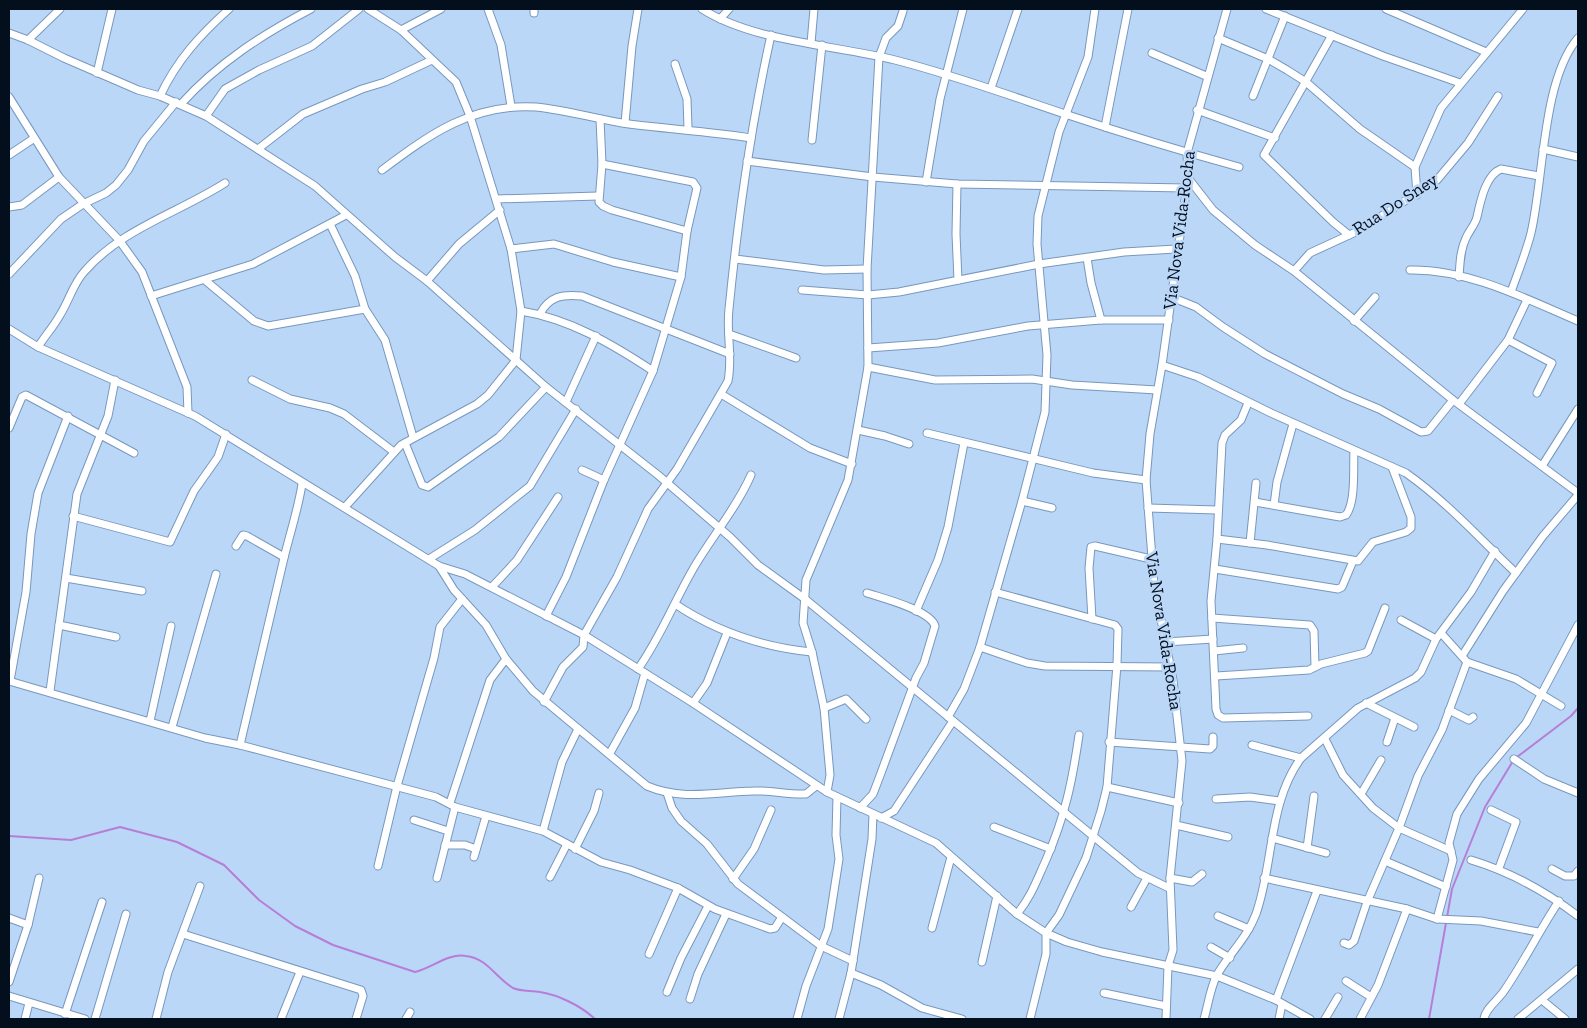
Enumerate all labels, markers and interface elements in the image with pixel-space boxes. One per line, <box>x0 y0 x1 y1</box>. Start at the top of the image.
street label: Via Nova Vida-Rocha <box>1158 149 1200 312</box>
street label: Rua Do Sney <box>1348 168 1442 240</box>
street label: Via Nova Vida-Rocha <box>1140 549 1187 712</box>

